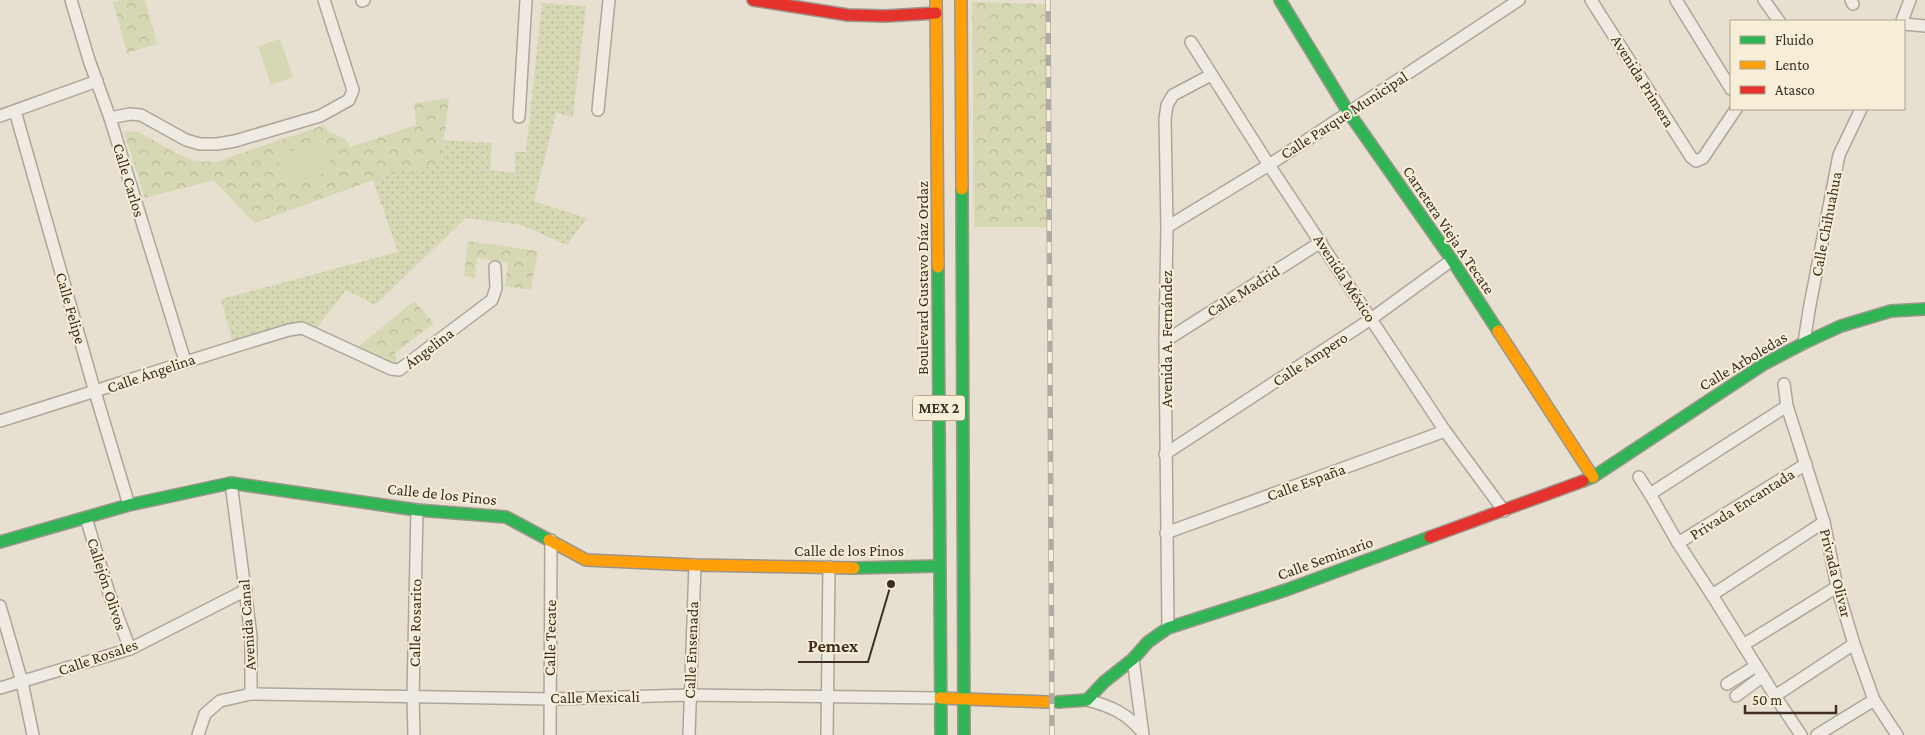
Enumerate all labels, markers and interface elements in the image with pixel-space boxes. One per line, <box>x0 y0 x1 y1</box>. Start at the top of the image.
legend <box>1730 20 1905 110</box>
street label: Avenida Primera <box>1608 32 1678 131</box>
text: Fluido <box>1775 32 1814 48</box>
text: Lento <box>1775 57 1809 73</box>
street label: Calle Parque Municipal <box>1277 68 1411 163</box>
text: Atasco <box>1775 82 1815 98</box>
street label: Calle Carlos <box>110 141 148 219</box>
street label: Carretera Vieja A Tecate <box>1399 163 1498 298</box>
street label: Calle Chihuahua <box>1808 170 1845 278</box>
street label: Boulevard Gustavo Díaz Ordaz <box>914 181 931 375</box>
street label: Avenida México <box>1310 231 1380 325</box>
street label: Calle Madrid <box>1203 262 1283 320</box>
street label: Calle Felipe <box>52 270 89 346</box>
street label: Avenida A. Fernández <box>1158 270 1175 408</box>
street label: Ángelina <box>401 324 458 373</box>
street label: Calle Ampero <box>1269 328 1351 390</box>
street label: Calle Arboledas <box>1696 328 1790 394</box>
street label: Calle Ángelina <box>105 350 198 397</box>
road number: MEX 2 <box>913 396 965 420</box>
street label: Calle España <box>1265 460 1348 505</box>
street label: Privada Encantada <box>1687 465 1798 543</box>
street label: Calle de los Pinos <box>386 480 498 508</box>
street label: Privada Olivar <box>1817 527 1855 619</box>
street label: Calle Seminario <box>1275 533 1375 583</box>
street label: Callejón Olivos <box>83 536 130 633</box>
street label: Calle de los Pinos <box>794 542 904 559</box>
street label: Avenida Canal <box>235 579 259 671</box>
street label: Calle Rosarito <box>406 579 424 667</box>
street label: Calle Tecate <box>541 600 559 676</box>
street label: Calle Ensenada <box>681 600 701 699</box>
callout: Pemex <box>798 629 868 662</box>
street label: Calle Rosales <box>56 635 140 679</box>
text: Pemex <box>808 636 859 656</box>
scale bar <box>1745 682 1836 714</box>
street label: Calle Mexicali <box>550 688 640 706</box>
text: 50 m <box>1752 692 1782 708</box>

